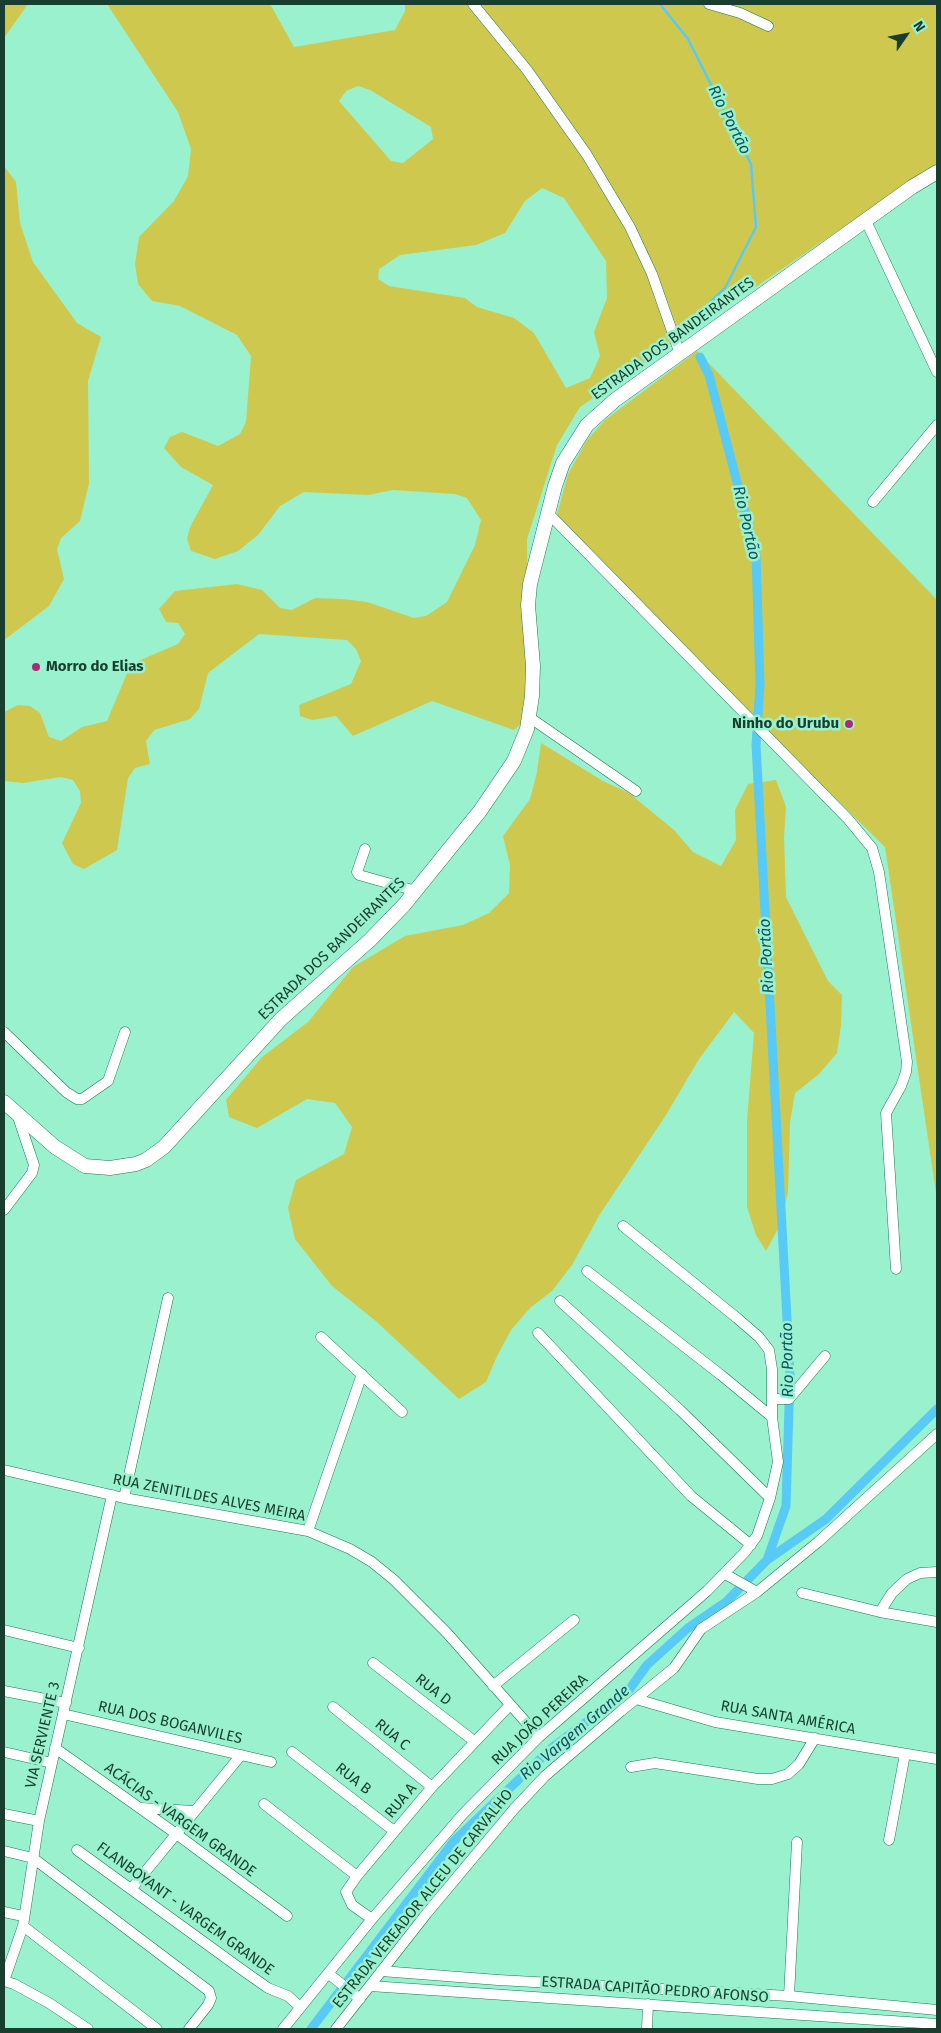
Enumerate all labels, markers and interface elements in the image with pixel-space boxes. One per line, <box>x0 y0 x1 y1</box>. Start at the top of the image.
north arrow <box>881 10 931 60</box>
text: N <box>909 18 929 35</box>
water label: Rio Portão <box>703 82 755 158</box>
street label: ESTRADA DOS BANDEIRANTES <box>588 274 758 404</box>
water label: Rio Portão <box>728 484 764 562</box>
place label: Morro do Elias <box>46 658 144 676</box>
marker: Morro do Elias <box>30 661 42 673</box>
place label: Ninho do Urubu <box>732 715 839 733</box>
marker: Ninho do Urubu <box>843 718 855 730</box>
street label: ESTRADA DOS BANDEIRANTES <box>255 874 409 1024</box>
water label: Rio Portão <box>755 918 779 994</box>
water label: Rio Portão <box>778 1322 798 1398</box>
street label: RUA ZENITILDES ALVES MEIRA <box>111 1470 307 1526</box>
street label: RUA D <box>411 1670 455 1710</box>
street label: RUA JOÃO PEREIRA <box>488 1671 592 1769</box>
street label: VIA SERVIENTE 3 <box>22 1680 64 1790</box>
water label: Rio Vargem Grande <box>516 1681 634 1785</box>
street label: RUA SANTA AMÉRICA <box>719 1697 857 1739</box>
street label: RUA DOS BOGANVILES <box>96 1698 244 1748</box>
street label: RUA C <box>371 1716 413 1754</box>
street label: ACÁCIAS - VARGEM GRANDE <box>101 1759 259 1881</box>
street label: RUA B <box>332 1759 374 1799</box>
street label: RUA A <box>381 1780 421 1822</box>
street label: ESTRADA VEREADOR ALCEU DE CARVALHO <box>329 1786 517 2012</box>
street label: FLANBOYANT - VARGEM GRANDE <box>93 1839 277 1979</box>
street label: ESTRADA CAPITÃO PEDRO AFONSO <box>541 1973 769 2007</box>

